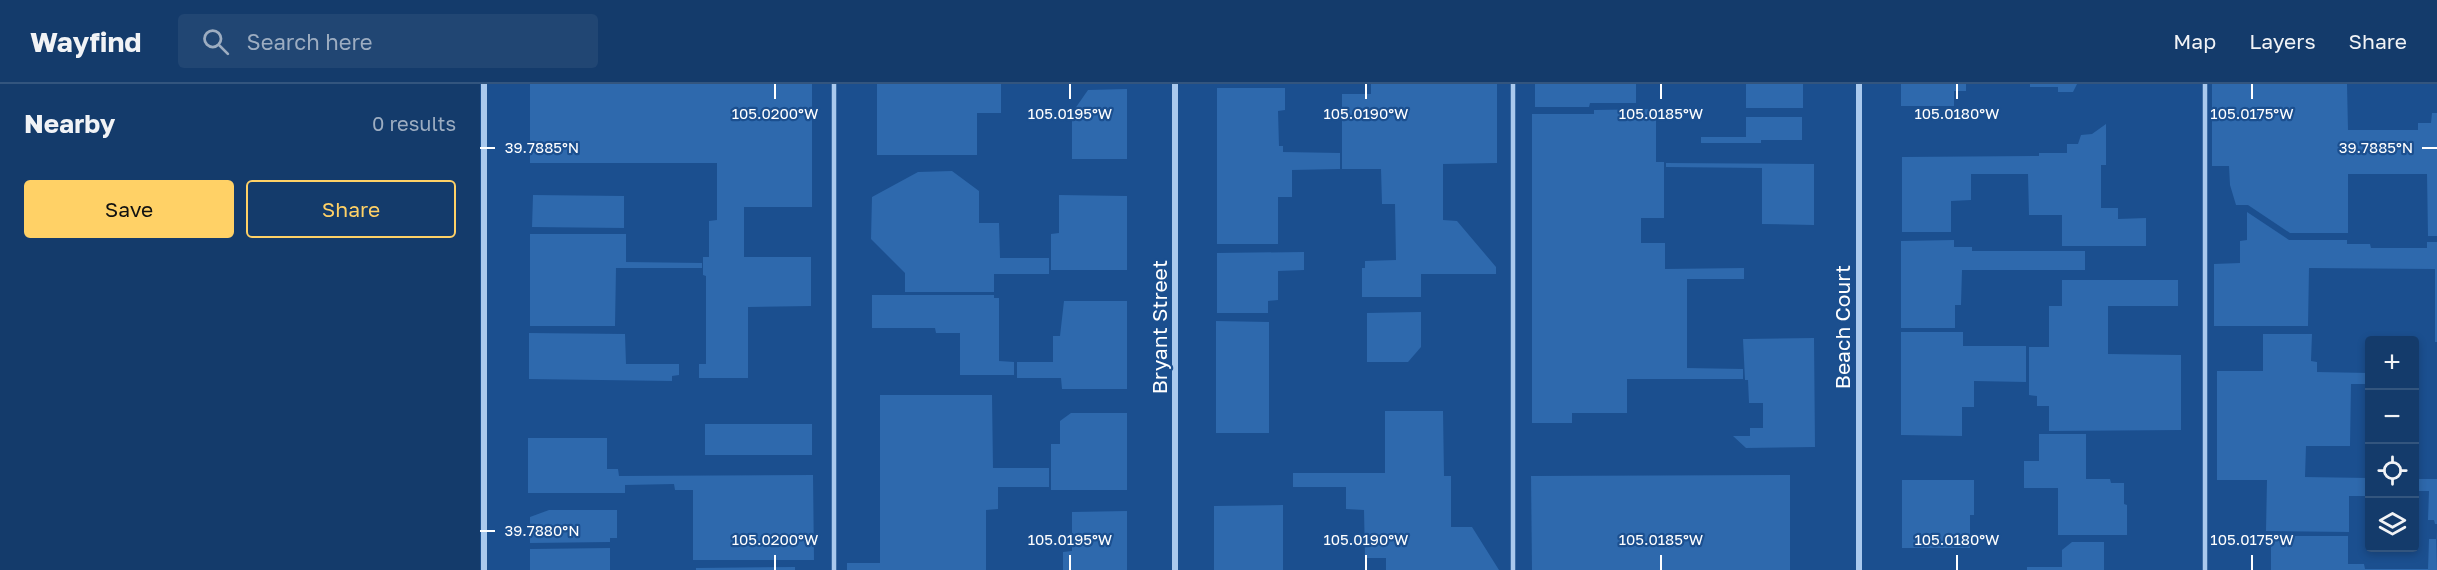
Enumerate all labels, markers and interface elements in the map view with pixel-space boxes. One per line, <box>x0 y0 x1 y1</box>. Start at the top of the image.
search box <box>178 14 598 68</box>
text: Wayfind <box>30 25 142 58</box>
icon: search <box>199 25 232 58</box>
text: Search here <box>247 28 373 55</box>
text: Map <box>2173 28 2216 54</box>
text: Layers <box>2249 28 2316 54</box>
text: Share <box>2349 28 2407 54</box>
text: 105.0200°W <box>732 104 818 122</box>
text: 105.0195°W <box>1028 104 1112 122</box>
text: 105.0190°W <box>1324 104 1408 122</box>
text: 105.0185°W <box>1619 104 1703 122</box>
text: 105.0180°W <box>1914 104 2000 122</box>
text: 105.0175°W <box>2210 104 2294 122</box>
text: Nearby <box>24 108 115 139</box>
text: 0 results <box>372 111 456 135</box>
text: 39.7885°N <box>505 138 579 156</box>
text: 39.7885°N <box>2339 138 2413 156</box>
button: Save <box>24 180 234 238</box>
button: Share <box>246 180 456 238</box>
street label: Bryant Street <box>1146 260 1172 394</box>
street label: Beach Court <box>1829 265 1855 389</box>
map controls <box>2365 336 2419 552</box>
button: + <box>2365 336 2419 390</box>
button: − <box>2365 390 2419 444</box>
button: locate <box>2365 444 2419 498</box>
button: layers <box>2365 498 2419 552</box>
text: 39.7880°N <box>504 521 580 539</box>
text: 105.0200°W <box>732 530 818 548</box>
text: 105.0195°W <box>1028 530 1112 548</box>
text: 105.0190°W <box>1324 530 1408 548</box>
text: 105.0185°W <box>1619 530 1703 548</box>
text: 105.0180°W <box>1914 530 2000 548</box>
text: 105.0175°W <box>2210 530 2294 548</box>

